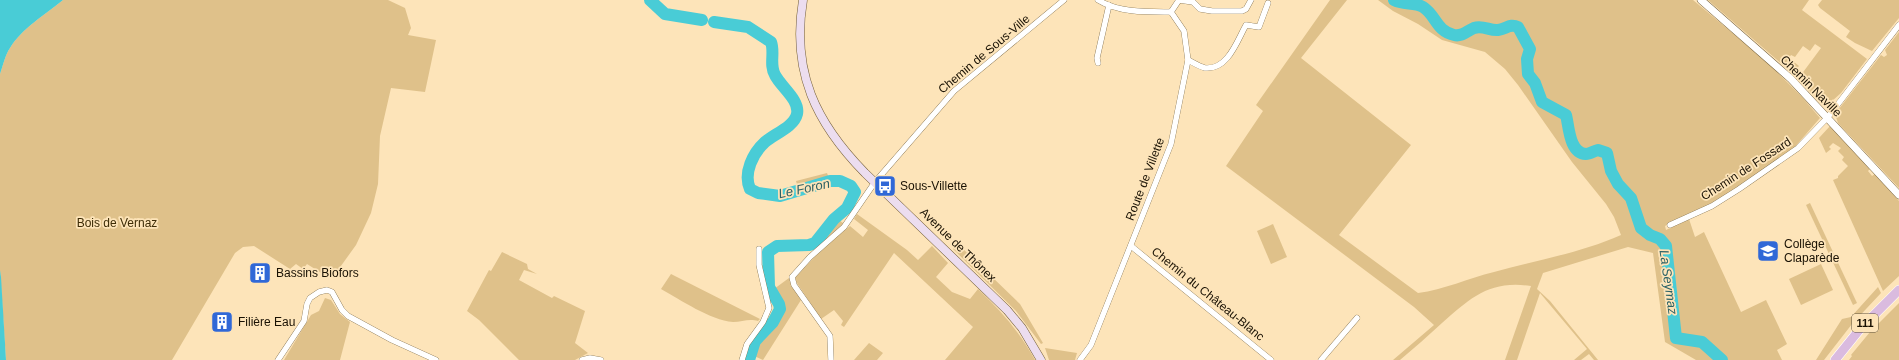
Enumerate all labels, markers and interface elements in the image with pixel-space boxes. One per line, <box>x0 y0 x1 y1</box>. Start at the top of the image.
street label: Chemin de Sous-Ville <box>935 11 1033 96</box>
street label: Chemin Naville <box>1778 53 1845 120</box>
street label: Route de Villette <box>1123 135 1167 223</box>
street label: Chemin de Fossard <box>1698 135 1794 203</box>
bus stop icon: Sous-Villette <box>872 173 898 199</box>
water label: Le Foron <box>777 176 831 201</box>
place label: Sous-Villette <box>900 179 967 193</box>
street label: Avenue de Thônex <box>917 205 999 285</box>
park label: Bois de Vernaz <box>77 216 157 230</box>
place label: Collège Claparède <box>1784 237 1840 265</box>
school or university icon: Collège Claparède <box>1755 238 1781 264</box>
street label: Chemin du Château-Blanc <box>1149 244 1267 344</box>
water label: La Seymaz <box>1657 249 1681 316</box>
building icon: Bassins Biofors <box>247 260 273 286</box>
place label: Bassins Biofors <box>276 266 359 280</box>
building icon: Filière Eau <box>209 309 235 335</box>
road number: 111 <box>1852 314 1878 332</box>
place label: Filière Eau <box>238 315 295 329</box>

